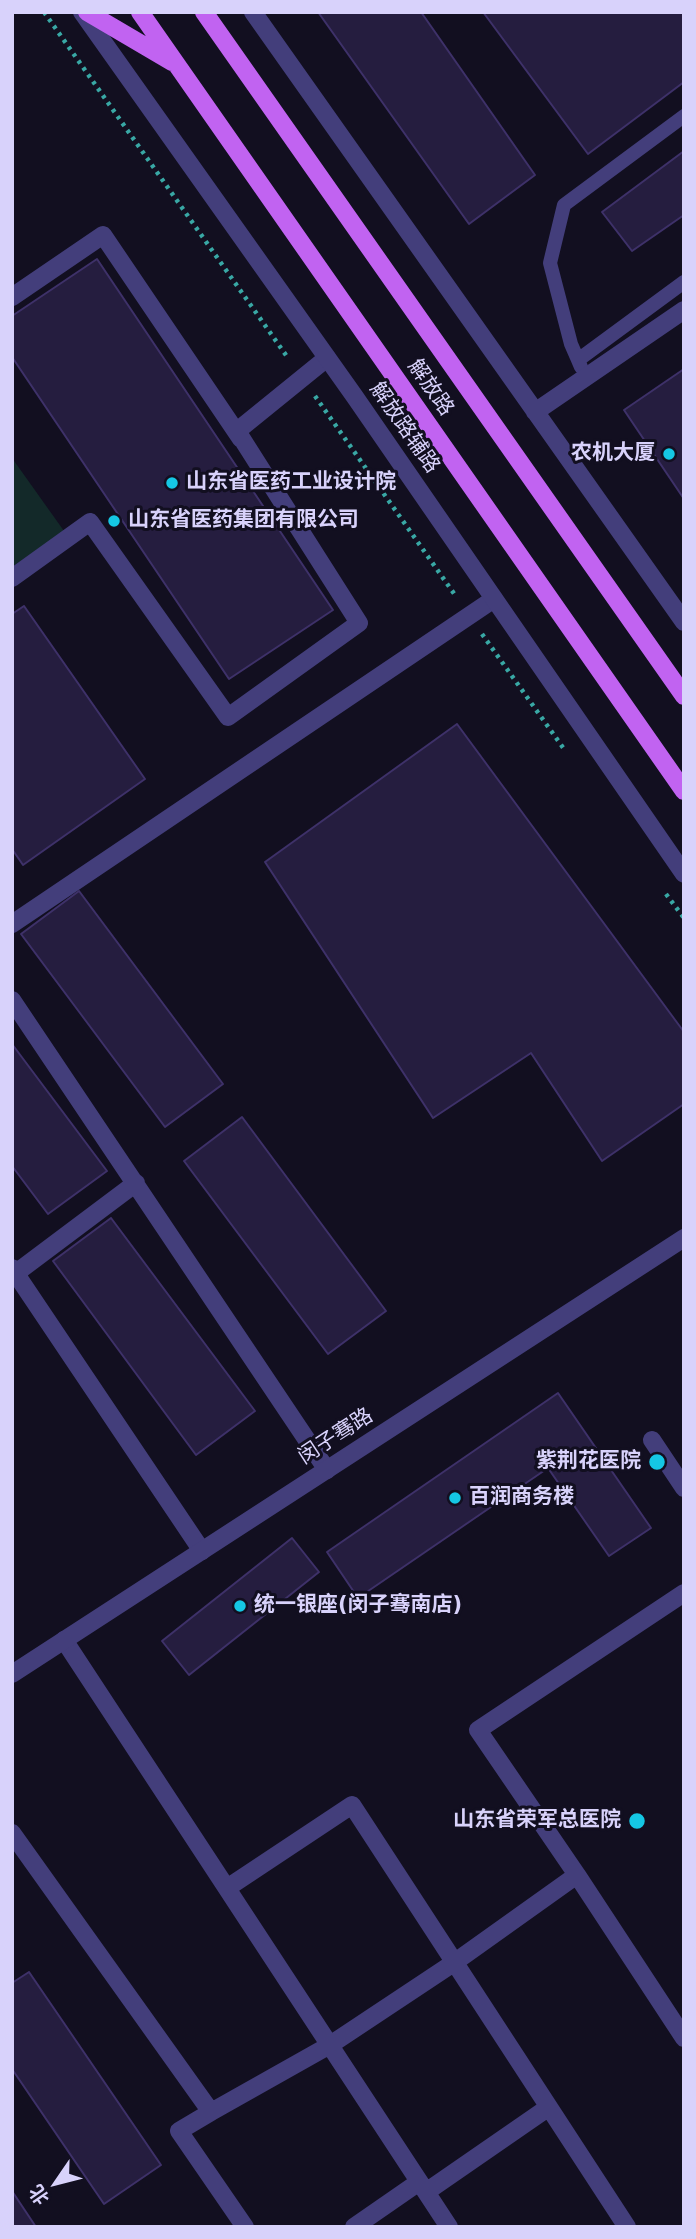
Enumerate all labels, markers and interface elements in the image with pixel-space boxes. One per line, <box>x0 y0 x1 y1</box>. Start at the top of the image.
street label: 解放路 <box>402 355 458 421</box>
street label: 解放路辅路 <box>364 378 444 478</box>
place label: 农机大厦 <box>571 441 655 467</box>
marker: 农机大厦 <box>661 446 677 462</box>
place label: 山东省医药工业设计院 <box>186 470 396 496</box>
marker: 山东省医药工业设计院 <box>164 475 180 491</box>
place label: 山东省医药集团有限公司 <box>128 508 359 534</box>
marker: 山东省医药集团有限公司 <box>106 513 122 529</box>
street label: 闵子骞路 <box>294 1404 378 1470</box>
place label: 紫荆花医院 <box>536 1449 641 1475</box>
marker: 紫荆花医院 <box>647 1452 667 1472</box>
place label: 百润商务楼 <box>469 1485 574 1511</box>
marker: 百润商务楼 <box>447 1490 463 1506</box>
place label: 统一银座(闵子骞南店) <box>254 1593 462 1619</box>
marker: 统一银座(闵子骞南店) <box>232 1598 248 1614</box>
place label: 山东省荣军总医院 <box>453 1808 621 1834</box>
marker: 山东省荣军总医院 <box>627 1811 647 1831</box>
north arrow <box>21 2148 91 2218</box>
text: 北 <box>24 2181 53 2209</box>

